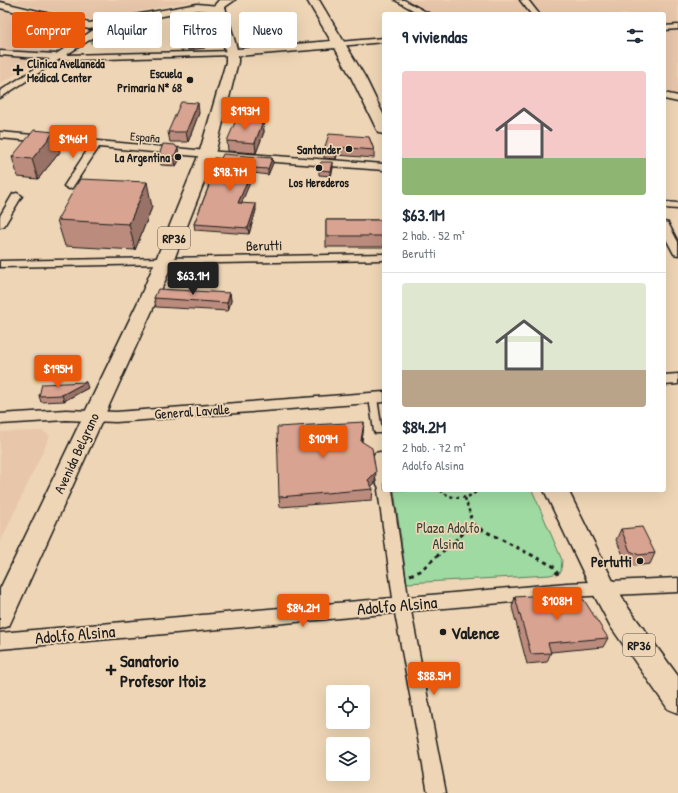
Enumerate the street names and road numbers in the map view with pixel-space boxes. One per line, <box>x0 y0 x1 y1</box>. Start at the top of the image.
street label: España <box>129 127 161 147</box>
road number: RP36 <box>158 227 190 249</box>
street label: Berutti <box>246 235 282 255</box>
street label: General Lavalle <box>154 399 231 423</box>
street label: Avenida Belgrano <box>49 409 104 497</box>
street label: Adolfo Alsina <box>356 590 439 620</box>
street label: Adolfo Alsina <box>34 619 117 649</box>
road number: RP36 <box>623 634 655 656</box>

